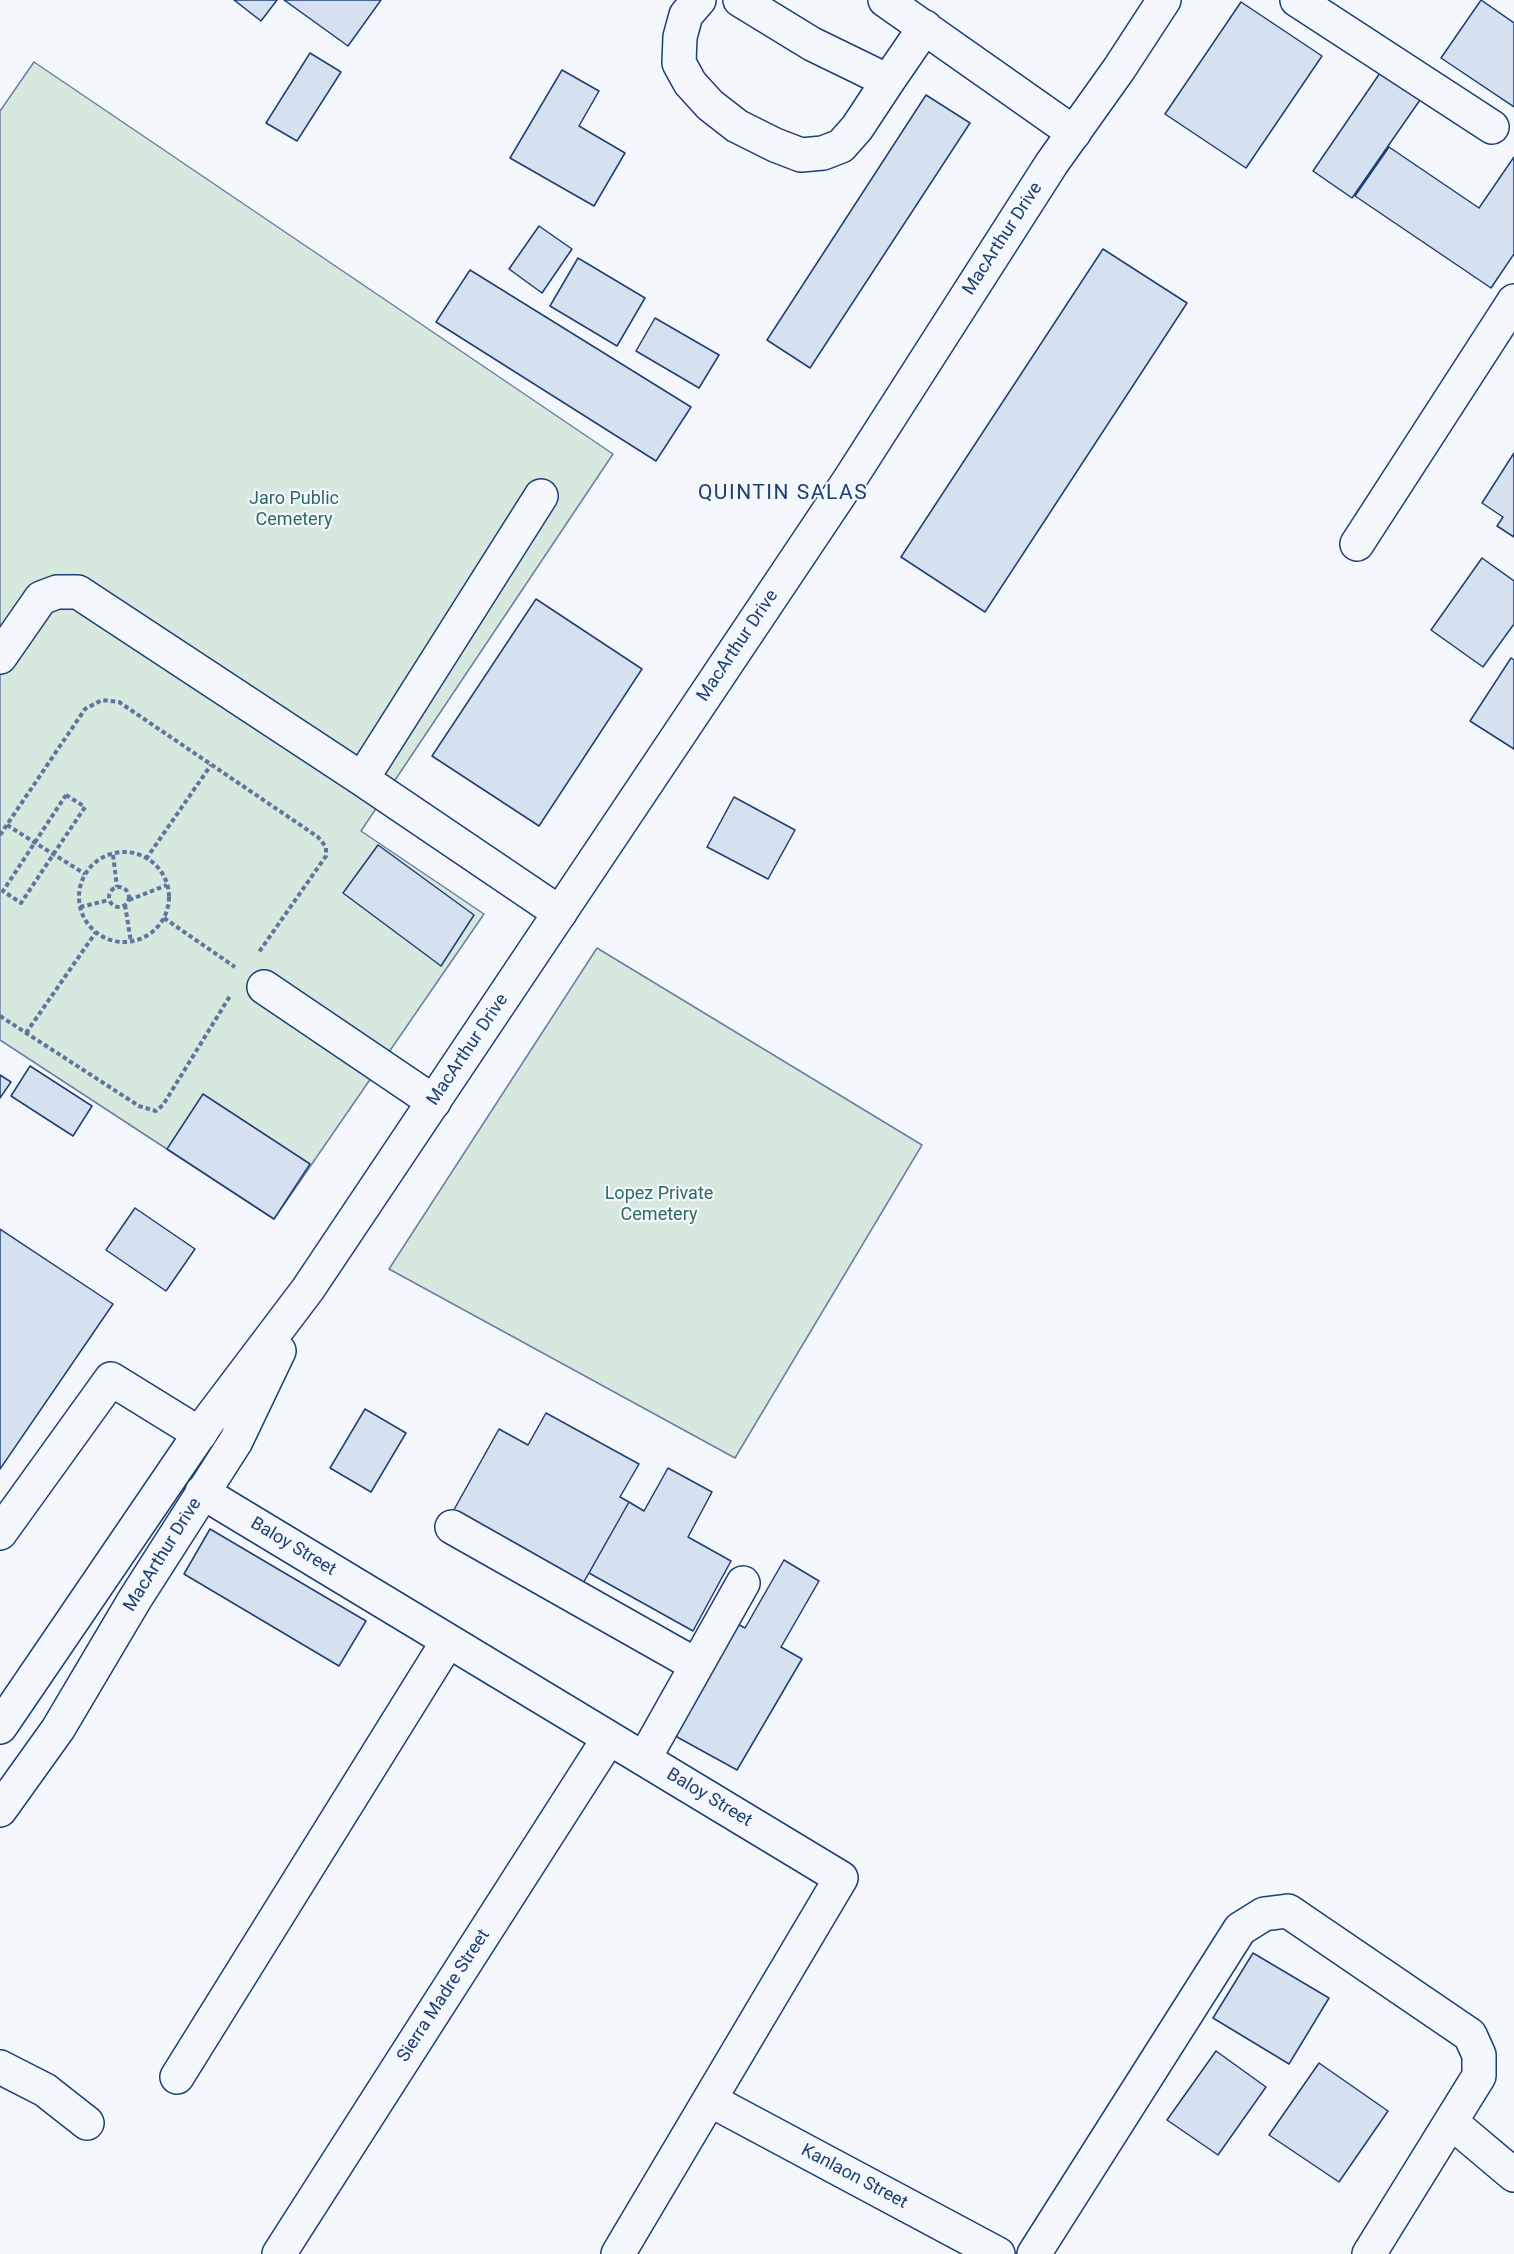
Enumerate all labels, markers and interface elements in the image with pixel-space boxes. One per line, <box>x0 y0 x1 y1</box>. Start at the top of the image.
street label: MacArthur Drive <box>959 179 1047 299</box>
district label: QUINTIN SALAS <box>698 481 868 507</box>
park label: Jaro Public Cemetery <box>249 488 339 530</box>
street label: MacArthur Drive <box>693 586 783 706</box>
street label: MacArthur Drive <box>423 990 513 1110</box>
park label: Lopez Private Cemetery <box>605 1183 713 1226</box>
street label: MacArthur Drive <box>119 1494 207 1616</box>
street label: Baloy Street <box>246 1513 340 1581</box>
street label: Baloy Street <box>662 1764 756 1832</box>
street label: Sierra Madre Street <box>393 1926 495 2066</box>
street label: Kanlaon Street <box>797 2140 911 2214</box>

